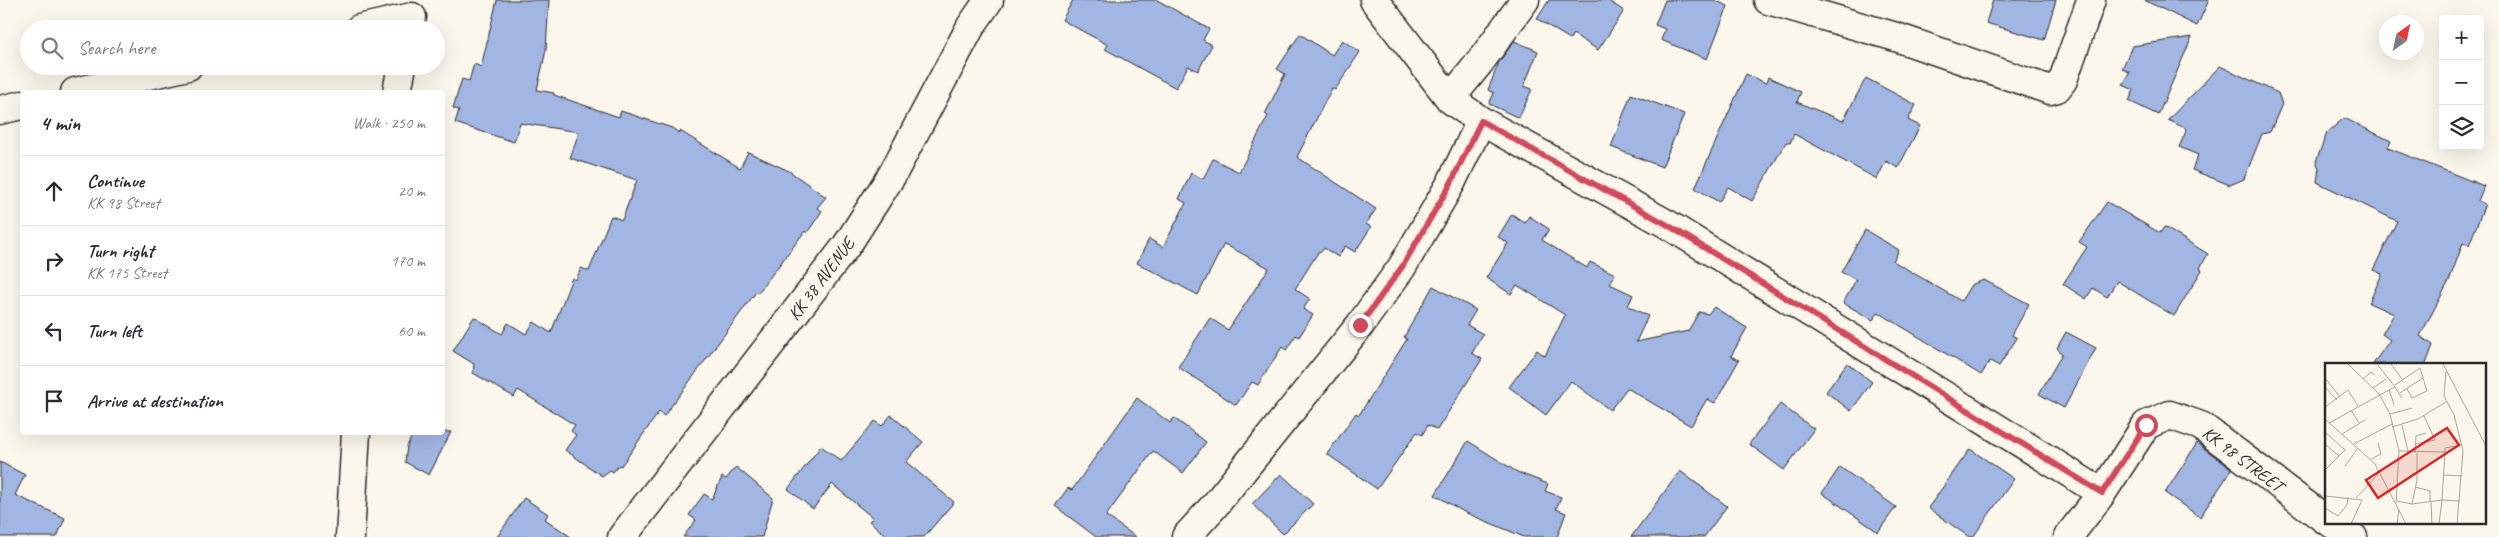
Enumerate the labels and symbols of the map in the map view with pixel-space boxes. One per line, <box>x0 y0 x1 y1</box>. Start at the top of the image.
north arrow <box>2379 15 2424 60</box>
street label: KK 38 AVENUE <box>783 231 861 325</box>
route end <box>1349 314 1372 337</box>
inset map <box>2325 363 2486 524</box>
route start <box>2135 414 2158 437</box>
street label: KK 98 STREET <box>2198 421 2291 499</box>

